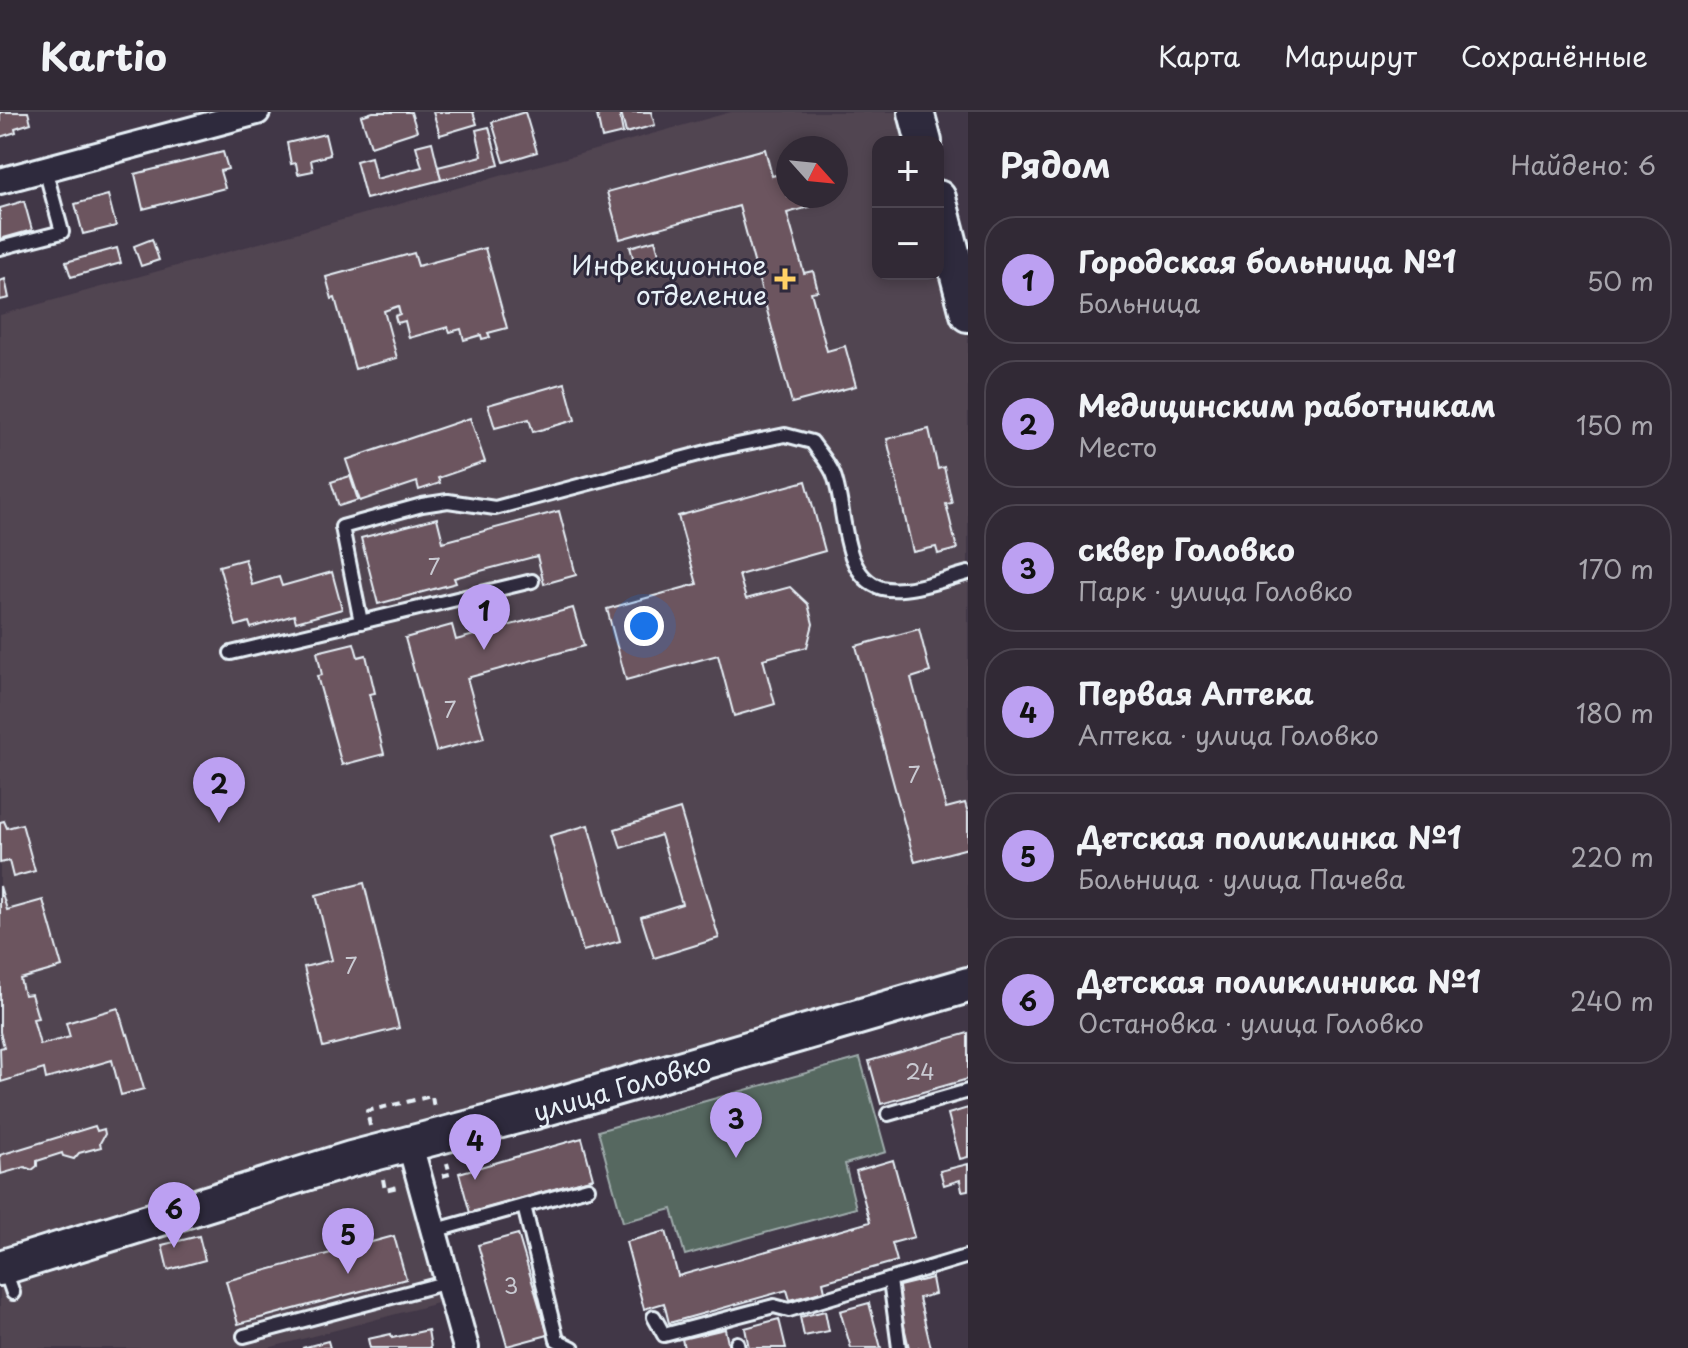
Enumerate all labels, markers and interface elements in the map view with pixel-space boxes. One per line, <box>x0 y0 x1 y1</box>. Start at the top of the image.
text: Kartio <box>40 27 167 84</box>
text: Карта <box>1158 34 1240 77</box>
text: Маршрут <box>1284 34 1417 77</box>
text: Сохранённые <box>1461 34 1648 77</box>
north arrow <box>776 136 848 208</box>
map controls <box>872 136 944 280</box>
button: + <box>872 136 944 208</box>
text: Рядом <box>1000 138 1111 190</box>
text: Найдено: 6 <box>1510 145 1656 184</box>
button: − <box>872 208 944 280</box>
text: Городская больница №1 <box>1078 238 1456 283</box>
place label: Инфекционное отделение <box>572 245 767 314</box>
text: 1 <box>1022 261 1034 300</box>
text: 50 m <box>1587 261 1654 300</box>
marker: Инфекционное отделение <box>774 268 796 290</box>
text: Больница <box>1078 283 1200 322</box>
text: Медицинским работникам <box>1078 382 1496 427</box>
text: 2 <box>1019 405 1037 444</box>
text: 150 m <box>1576 405 1654 444</box>
text: Место <box>1078 427 1157 466</box>
text: сквер Головко <box>1078 526 1295 571</box>
house number: 7 <box>428 549 440 582</box>
text: 3 <box>1019 549 1037 588</box>
text: 170 m <box>1579 549 1654 588</box>
text: Парк · улица Головко <box>1078 571 1353 610</box>
pin: 1 <box>458 584 510 650</box>
your location <box>624 606 664 646</box>
text: Первая Аптека <box>1078 670 1314 715</box>
house number: 7 <box>444 692 456 725</box>
text: 4 <box>1019 693 1037 732</box>
text: 180 m <box>1576 693 1654 732</box>
text: Аптека · улица Головко <box>1078 715 1379 754</box>
pin: 2 <box>193 757 245 823</box>
house number: 7 <box>908 757 920 790</box>
text: Детская поликлинка №1 <box>1078 814 1461 859</box>
text: 5 <box>1020 837 1036 876</box>
text: 220 m <box>1570 837 1654 876</box>
text: Больница · улица Пачева <box>1078 859 1405 898</box>
house number: 7 <box>345 948 357 981</box>
text: Детская поликлиника №1 <box>1078 958 1481 1003</box>
text: 6 <box>1019 981 1037 1020</box>
text: 240 m <box>1570 981 1654 1020</box>
text: Остановка · улица Головко <box>1078 1003 1424 1042</box>
street label: улица Головко <box>528 1041 716 1130</box>
house number: 24 <box>905 1054 935 1087</box>
pin: 3 <box>710 1092 762 1158</box>
pin: 4 <box>449 1114 501 1180</box>
pin: 6 <box>148 1182 200 1248</box>
pin: 5 <box>322 1208 374 1274</box>
house number: 3 <box>504 1268 518 1301</box>

